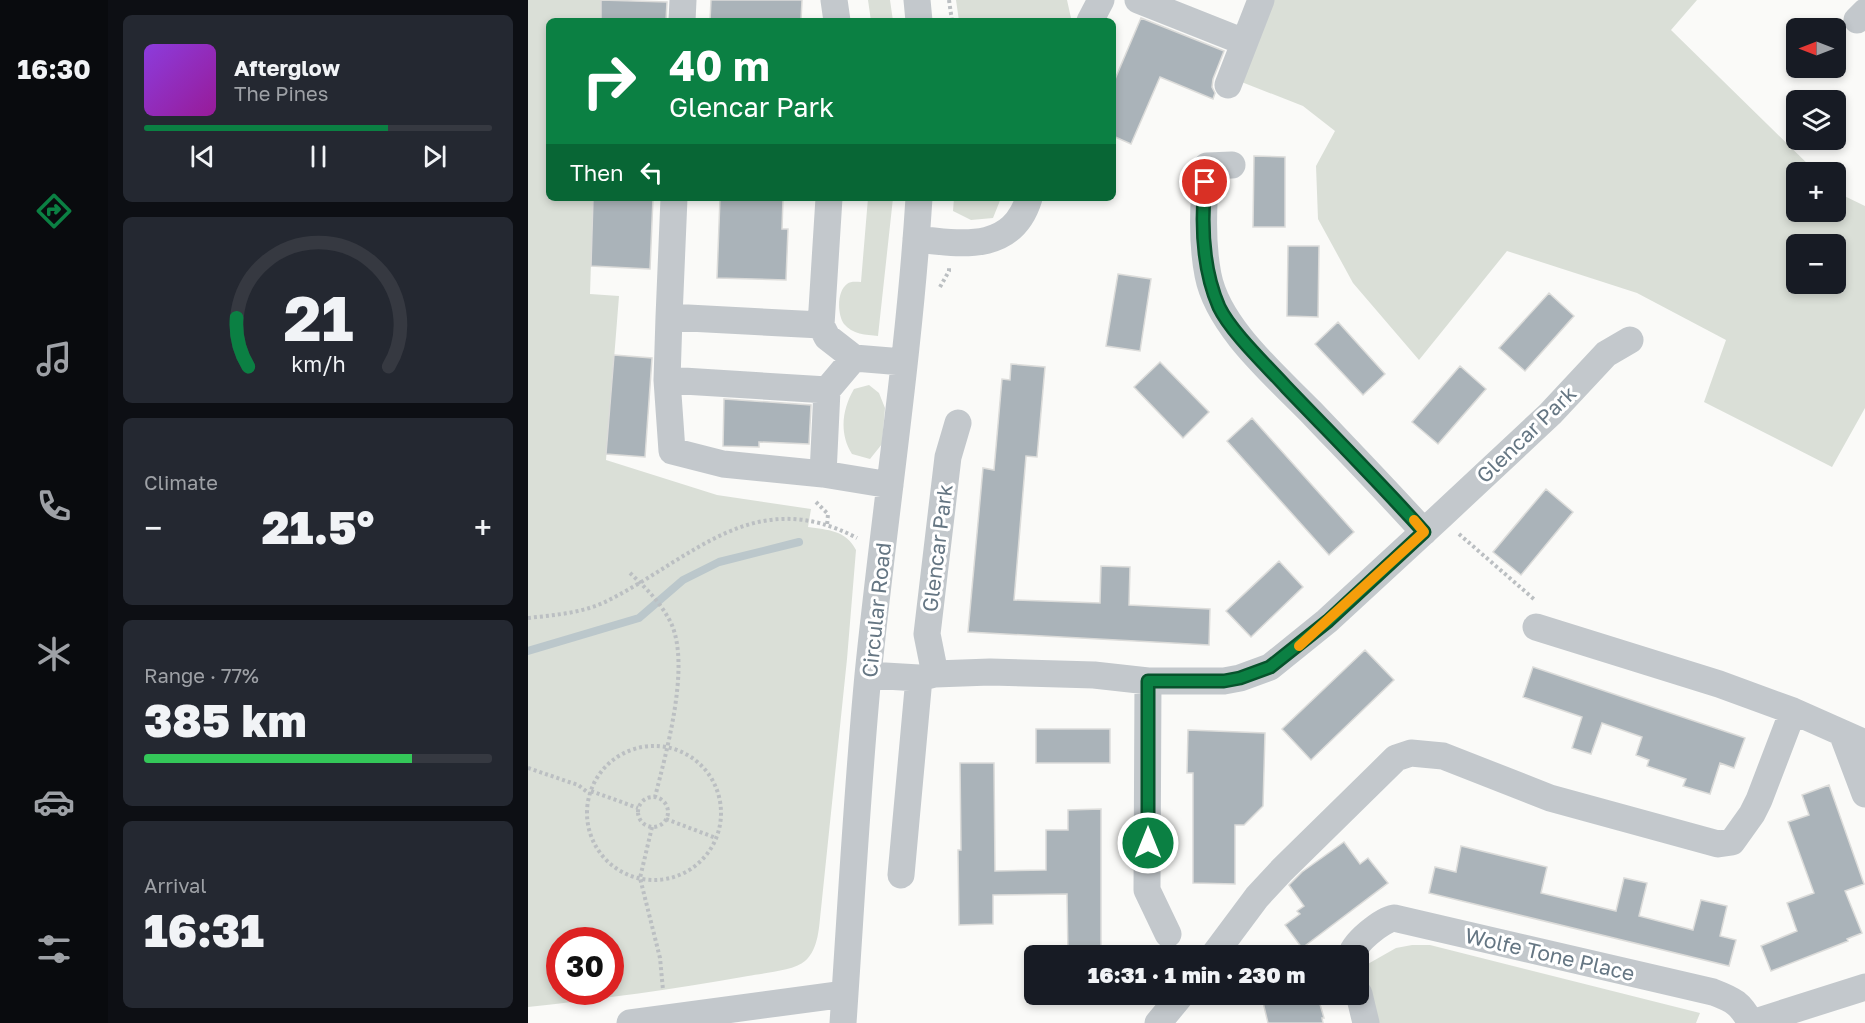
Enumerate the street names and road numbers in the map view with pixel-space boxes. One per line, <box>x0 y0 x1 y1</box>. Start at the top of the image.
street label: Glencar Park <box>1471 380 1581 488</box>
street label: Glencar Park <box>916 482 958 613</box>
street label: Circular Road <box>856 541 896 679</box>
street label: Wolfe Tone Place <box>1463 922 1637 986</box>

